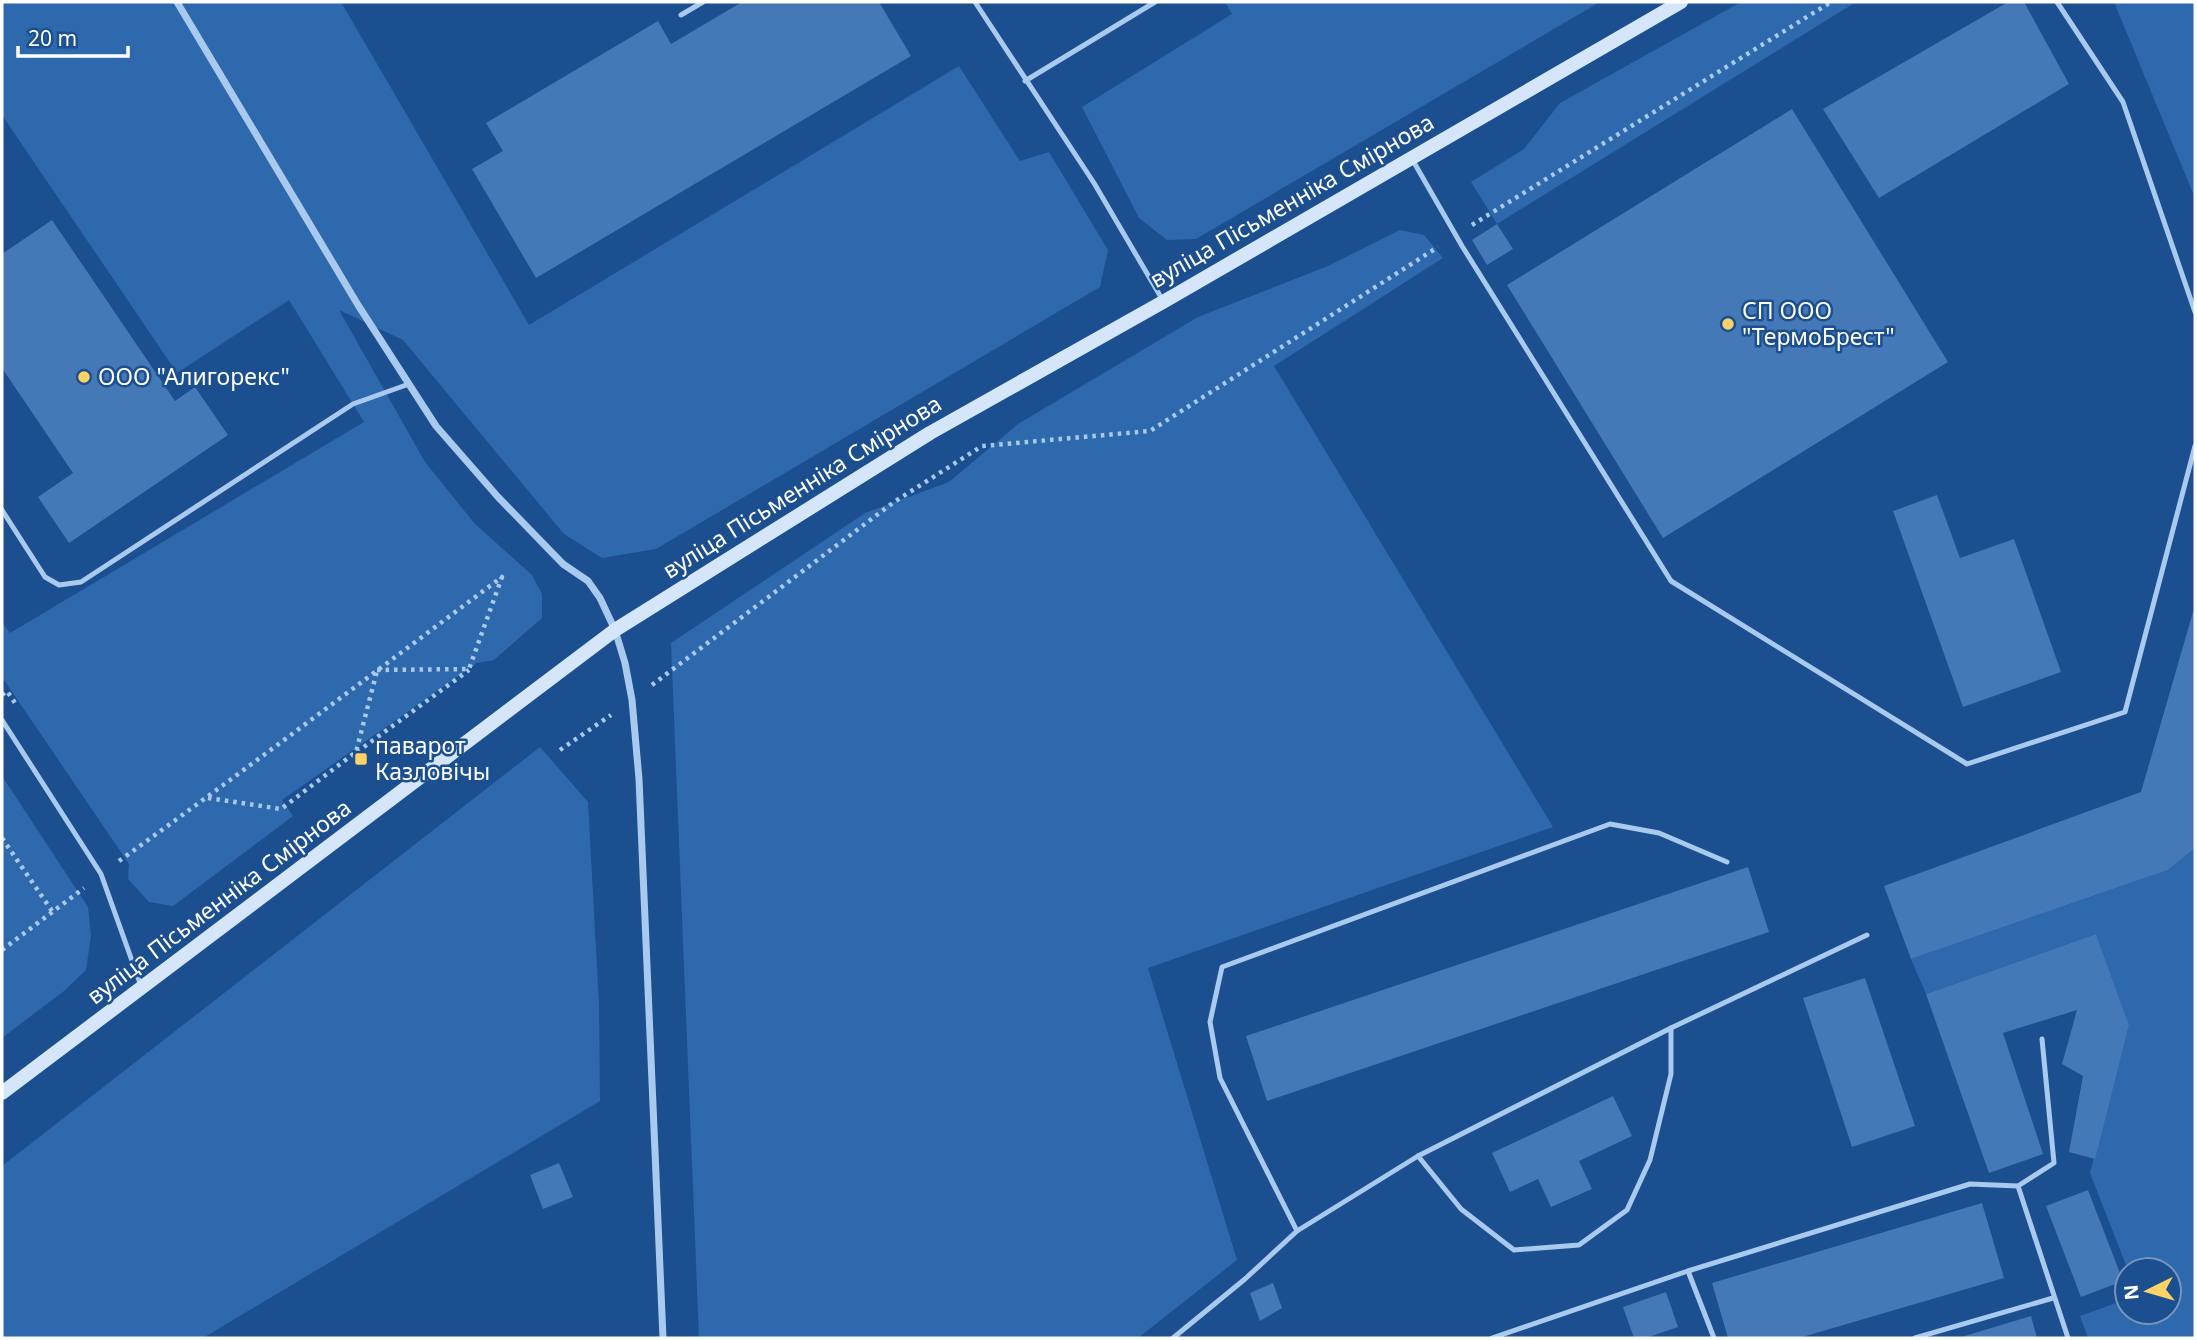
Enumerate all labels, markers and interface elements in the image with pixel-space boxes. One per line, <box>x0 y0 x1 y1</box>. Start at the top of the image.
scale bar <box>18 14 128 58</box>
text: 20 m <box>28 24 77 52</box>
street label: вуліца Пісьменніка Смірнова <box>1144 105 1439 295</box>
place label: СП ООО "ТермоБрест" <box>1742 294 1895 352</box>
marker: СП ООО "ТермоБрест" <box>1720 316 1736 332</box>
place label: ООО "Алигорекс" <box>98 360 290 392</box>
marker: ООО "Алигорекс" <box>76 369 92 385</box>
street label: вуліца Пісьменніка Смірнова <box>656 387 947 585</box>
place label: паварот Казловічы <box>375 729 490 787</box>
marker: паварот Казловічы <box>353 751 369 767</box>
street label: вуліца Пісьменніка Смірнова <box>80 791 357 1011</box>
north arrow <box>2113 1256 2183 1326</box>
text: N <box>2117 1284 2145 1301</box>

